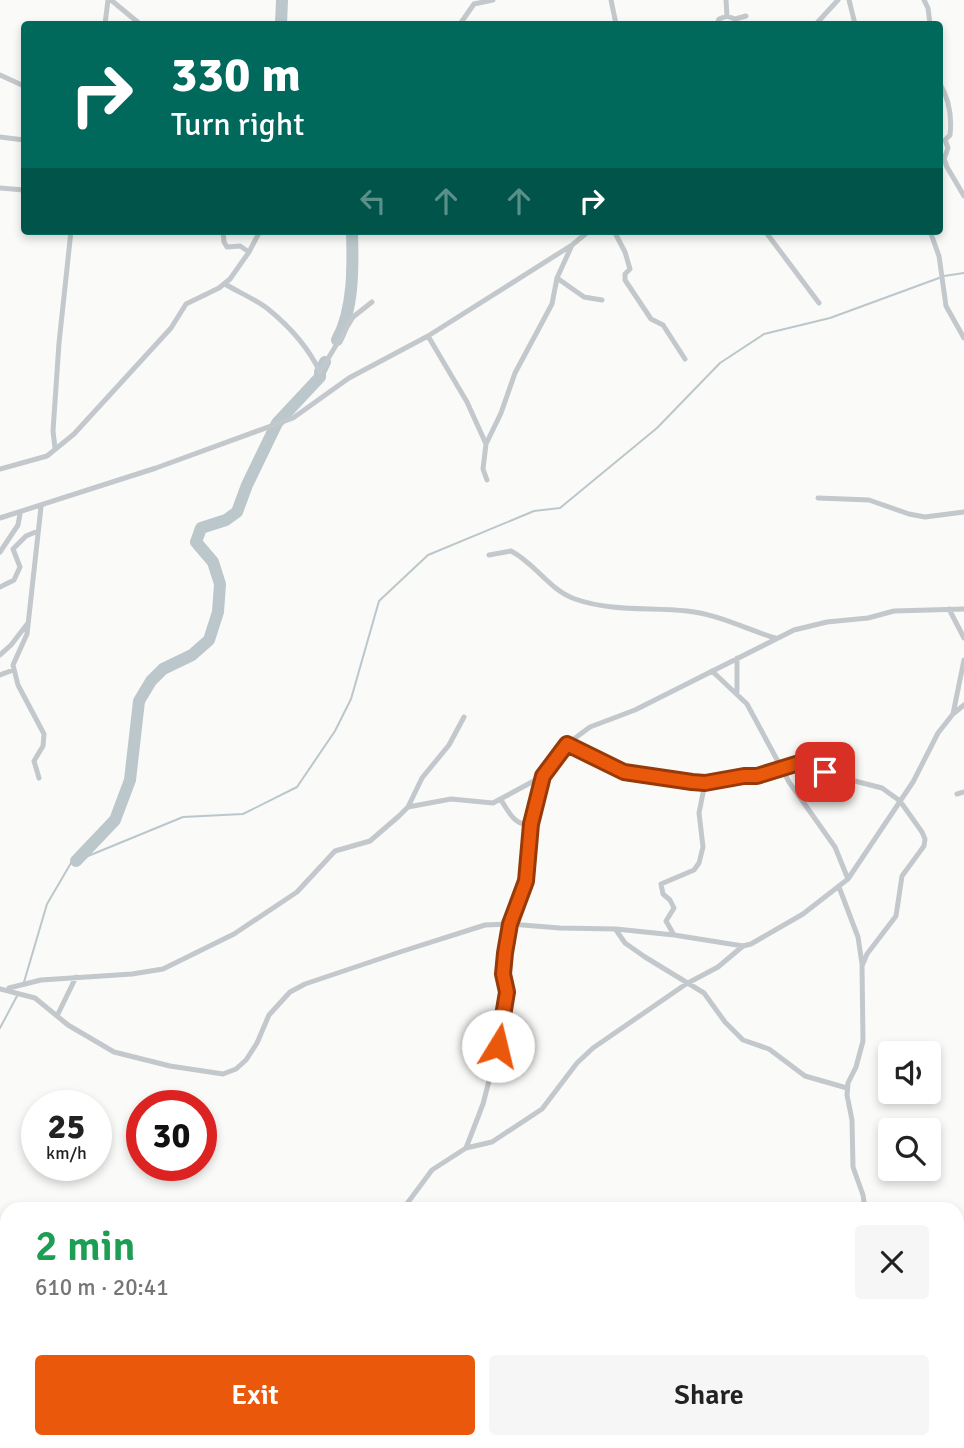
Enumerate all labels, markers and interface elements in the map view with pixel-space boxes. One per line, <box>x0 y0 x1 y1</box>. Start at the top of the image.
text: 330 m <box>171 45 301 105</box>
icon: right <box>56 49 147 140</box>
text: Turn right <box>171 105 304 144</box>
icon: left <box>354 182 392 220</box>
icon: ahead <box>427 182 465 220</box>
icon: ahead <box>500 182 538 220</box>
icon: right <box>573 182 611 220</box>
pin <box>795 742 855 802</box>
icon: arrive <box>806 753 844 791</box>
position arrow <box>461 1009 535 1083</box>
map controls <box>878 1041 941 1181</box>
button: sound <box>878 1041 941 1104</box>
speed limit sign: 30 <box>126 1090 217 1181</box>
text: 25 <box>48 1105 85 1148</box>
button: search <box>878 1118 941 1181</box>
text: km/h <box>46 1142 87 1164</box>
text: 2 min <box>35 1221 136 1272</box>
button: close <box>855 1225 929 1299</box>
text: 610 m · 20:41 <box>35 1273 169 1302</box>
button: Exit <box>35 1355 475 1435</box>
button: Share <box>489 1355 929 1435</box>

